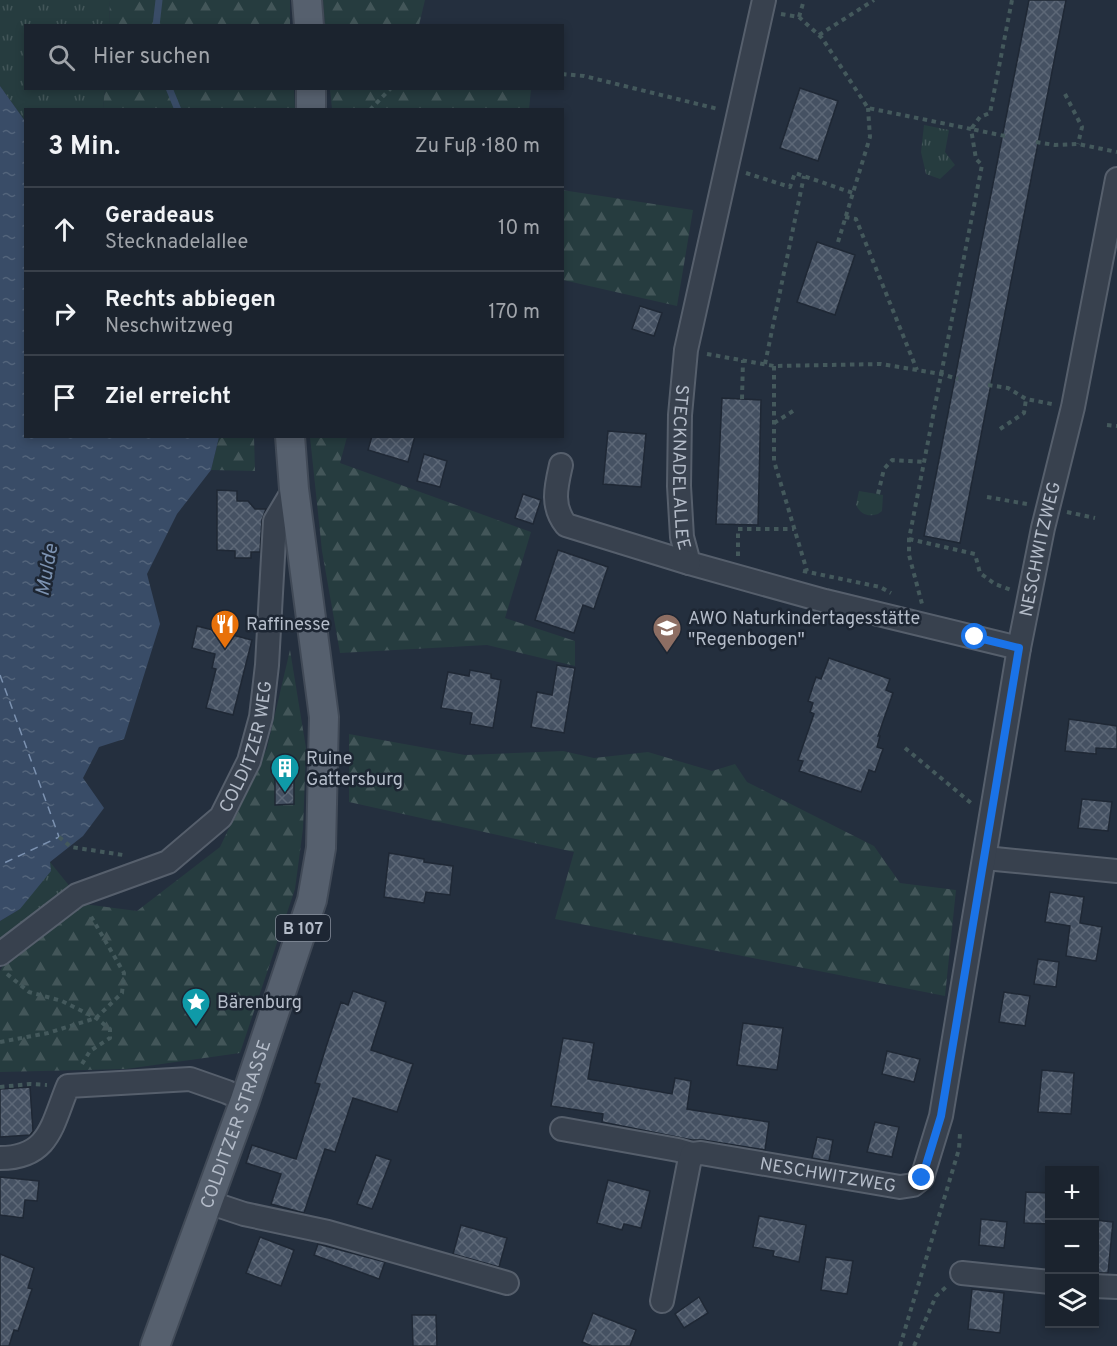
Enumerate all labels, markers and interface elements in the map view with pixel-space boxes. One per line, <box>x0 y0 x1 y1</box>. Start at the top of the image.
search box <box>24 24 564 90</box>
icon: search <box>45 41 78 74</box>
text: Hier suchen <box>93 44 210 71</box>
text: 3 Min. <box>48 131 120 164</box>
text: Zu Fuß · 180 m <box>415 134 540 160</box>
text: Geradeaus <box>105 203 215 230</box>
icon: ahead <box>48 213 81 246</box>
text: 10 m <box>498 216 540 242</box>
text: Stecknadelallee <box>105 230 248 256</box>
text: Rechts abbiegen <box>105 287 276 314</box>
icon: right <box>48 297 81 330</box>
text: 170 m <box>488 300 540 326</box>
text: Neschwitzweg <box>105 314 233 340</box>
icon: arrive <box>48 381 81 414</box>
street label: STECKNADELALLEE <box>666 383 695 553</box>
text: Ziel erreicht <box>105 384 231 411</box>
street label: NESCHWITZWEG <box>1016 479 1067 619</box>
water label: Mulde <box>31 542 65 598</box>
restaurant icon: Raffinesse <box>209 608 241 650</box>
place label: AWO Naturkindertagesstätte "Regenbogen" <box>688 608 920 652</box>
school or university icon: AWO Naturkindertagesstätte "Regenbogen" <box>651 612 683 654</box>
place label: Raffinesse <box>246 614 330 637</box>
route start <box>961 623 987 649</box>
street label: COLDITZER WEG <box>215 680 278 817</box>
place label: Ruine Gattersburg <box>306 748 403 792</box>
building icon: Ruine Gattersburg <box>269 752 301 794</box>
road number: B 107 <box>276 915 330 941</box>
place icon: Bärenburg <box>180 986 212 1028</box>
place label: Bärenburg <box>217 992 302 1015</box>
street label: COLDITZER STRASSE <box>196 1037 277 1212</box>
street label: NESCHWITZWEG <box>758 1153 898 1199</box>
route end <box>908 1164 934 1190</box>
map controls <box>1045 1166 1099 1328</box>
button: + <box>1045 1166 1099 1220</box>
button: − <box>1045 1220 1099 1274</box>
button: layers <box>1045 1274 1099 1328</box>

